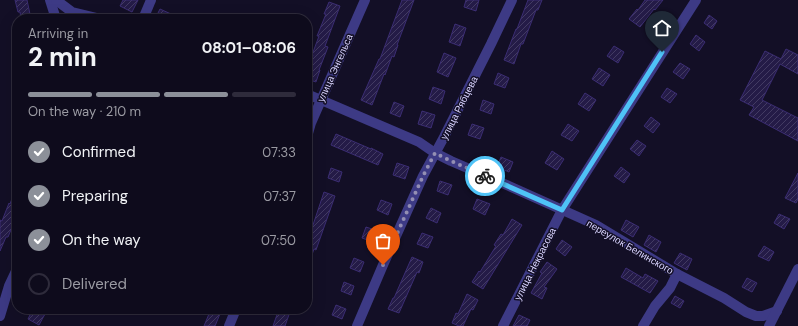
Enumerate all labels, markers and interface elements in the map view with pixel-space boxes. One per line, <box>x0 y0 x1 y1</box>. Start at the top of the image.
pin <box>645 11 679 52</box>
icon: home <box>651 17 673 39</box>
text: Arriving in <box>28 25 88 42</box>
street label: улица Энгельса <box>314 32 356 104</box>
text: 08:01–08:06 <box>202 38 296 58</box>
text: 2 min <box>28 40 97 74</box>
street label: улица Рябцева <box>437 74 481 142</box>
text: On the way · 210 m <box>28 103 141 120</box>
icon: check <box>28 141 50 163</box>
text: Confirmed <box>62 142 136 162</box>
text: 07:33 <box>262 144 296 161</box>
courier <box>465 156 505 196</box>
icon: bike <box>474 165 496 187</box>
icon: check <box>28 185 50 207</box>
text: Preparing <box>62 186 128 206</box>
text: 07:37 <box>263 188 296 205</box>
street label: переулок Белинского <box>584 217 676 277</box>
pin <box>366 224 400 265</box>
street label: улица Некрасова <box>511 225 559 303</box>
icon: check <box>28 229 50 251</box>
text: On the way <box>62 230 141 250</box>
icon: bag <box>372 230 394 252</box>
text: 07:50 <box>261 232 296 249</box>
text: Delivered <box>62 274 127 294</box>

